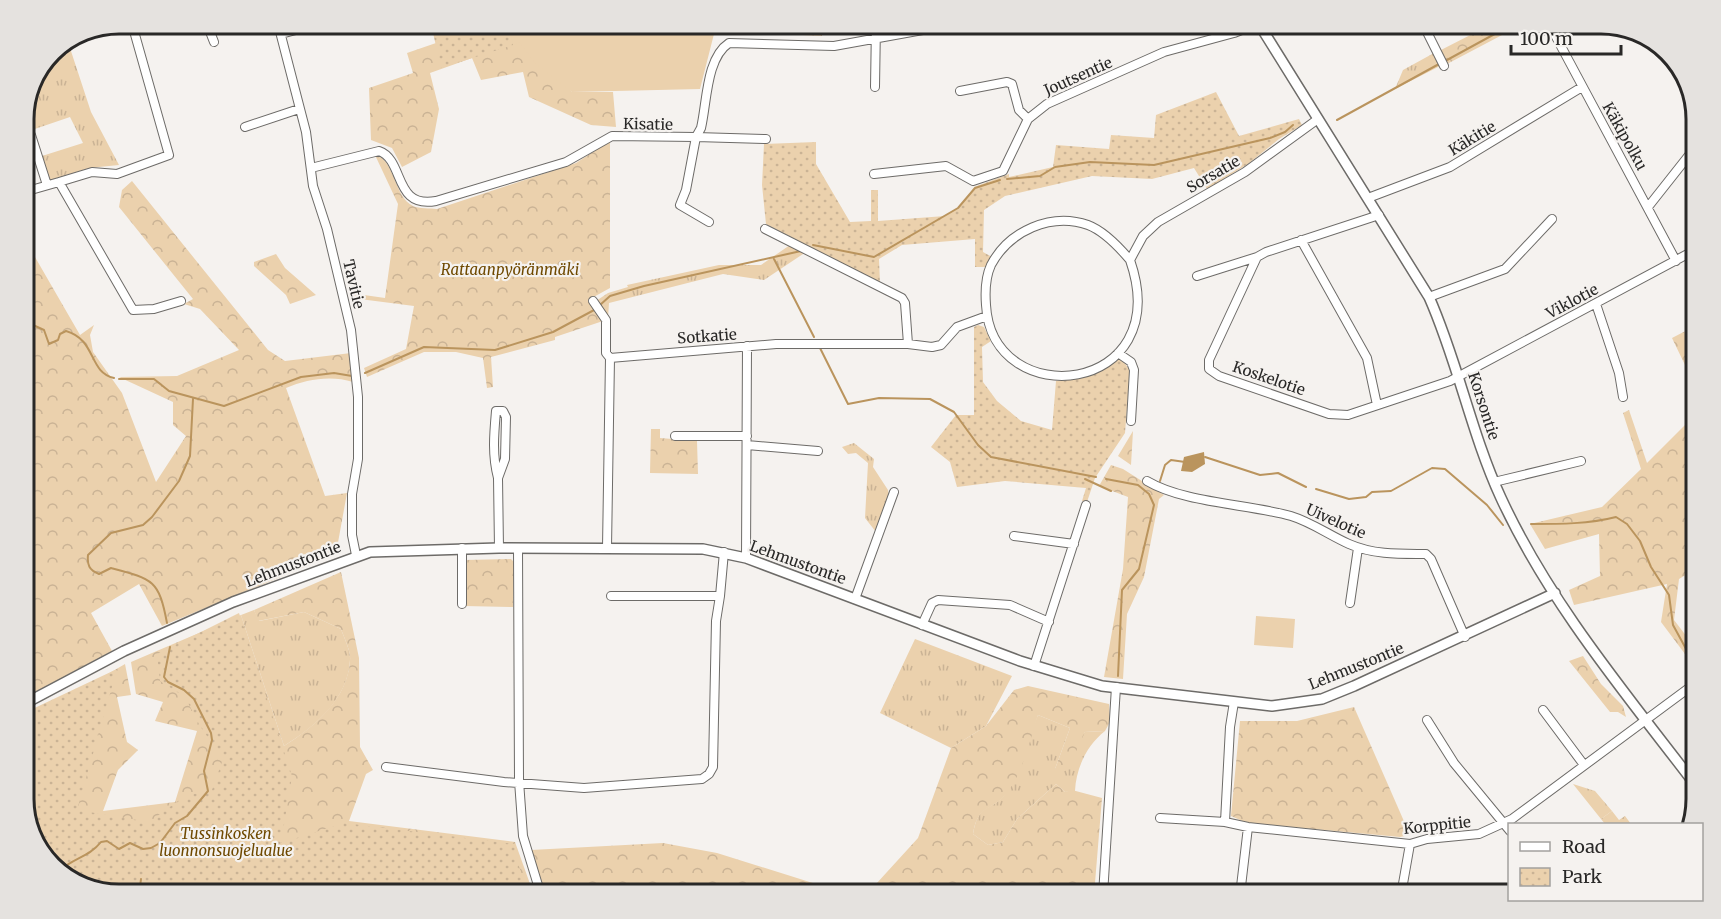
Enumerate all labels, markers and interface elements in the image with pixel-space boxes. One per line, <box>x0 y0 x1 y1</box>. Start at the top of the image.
scale bar <box>1511 18 1620 56</box>
text: 100 m <box>1520 27 1573 50</box>
street label: Joutsentie <box>1040 52 1115 100</box>
street label: Käkipolku <box>1599 99 1651 173</box>
street label: Kisatie <box>623 114 673 134</box>
street label: Käkitie <box>1445 116 1499 159</box>
street label: Sorsatie <box>1183 151 1243 197</box>
street label: Tavitie <box>339 258 369 311</box>
park label: Rattaanpyöränmäki <box>441 260 579 279</box>
street label: Viklotie <box>1542 279 1601 323</box>
street label: Sotkatie <box>677 324 738 348</box>
street label: Koskelotie <box>1230 357 1308 399</box>
street label: Korsontie <box>1464 370 1504 442</box>
street label: Uivelotie <box>1303 499 1369 543</box>
street label: Lehmustontie <box>747 536 849 588</box>
street label: Lehmustontie <box>242 537 344 591</box>
street label: Lehmustontie <box>1306 638 1407 694</box>
street label: Korppitie <box>1402 812 1472 838</box>
legend <box>1508 823 1703 901</box>
park label: Tussinkosken luonnonsuojelualue <box>159 824 293 860</box>
text: Road <box>1562 835 1606 858</box>
text: Park <box>1562 865 1603 888</box>

